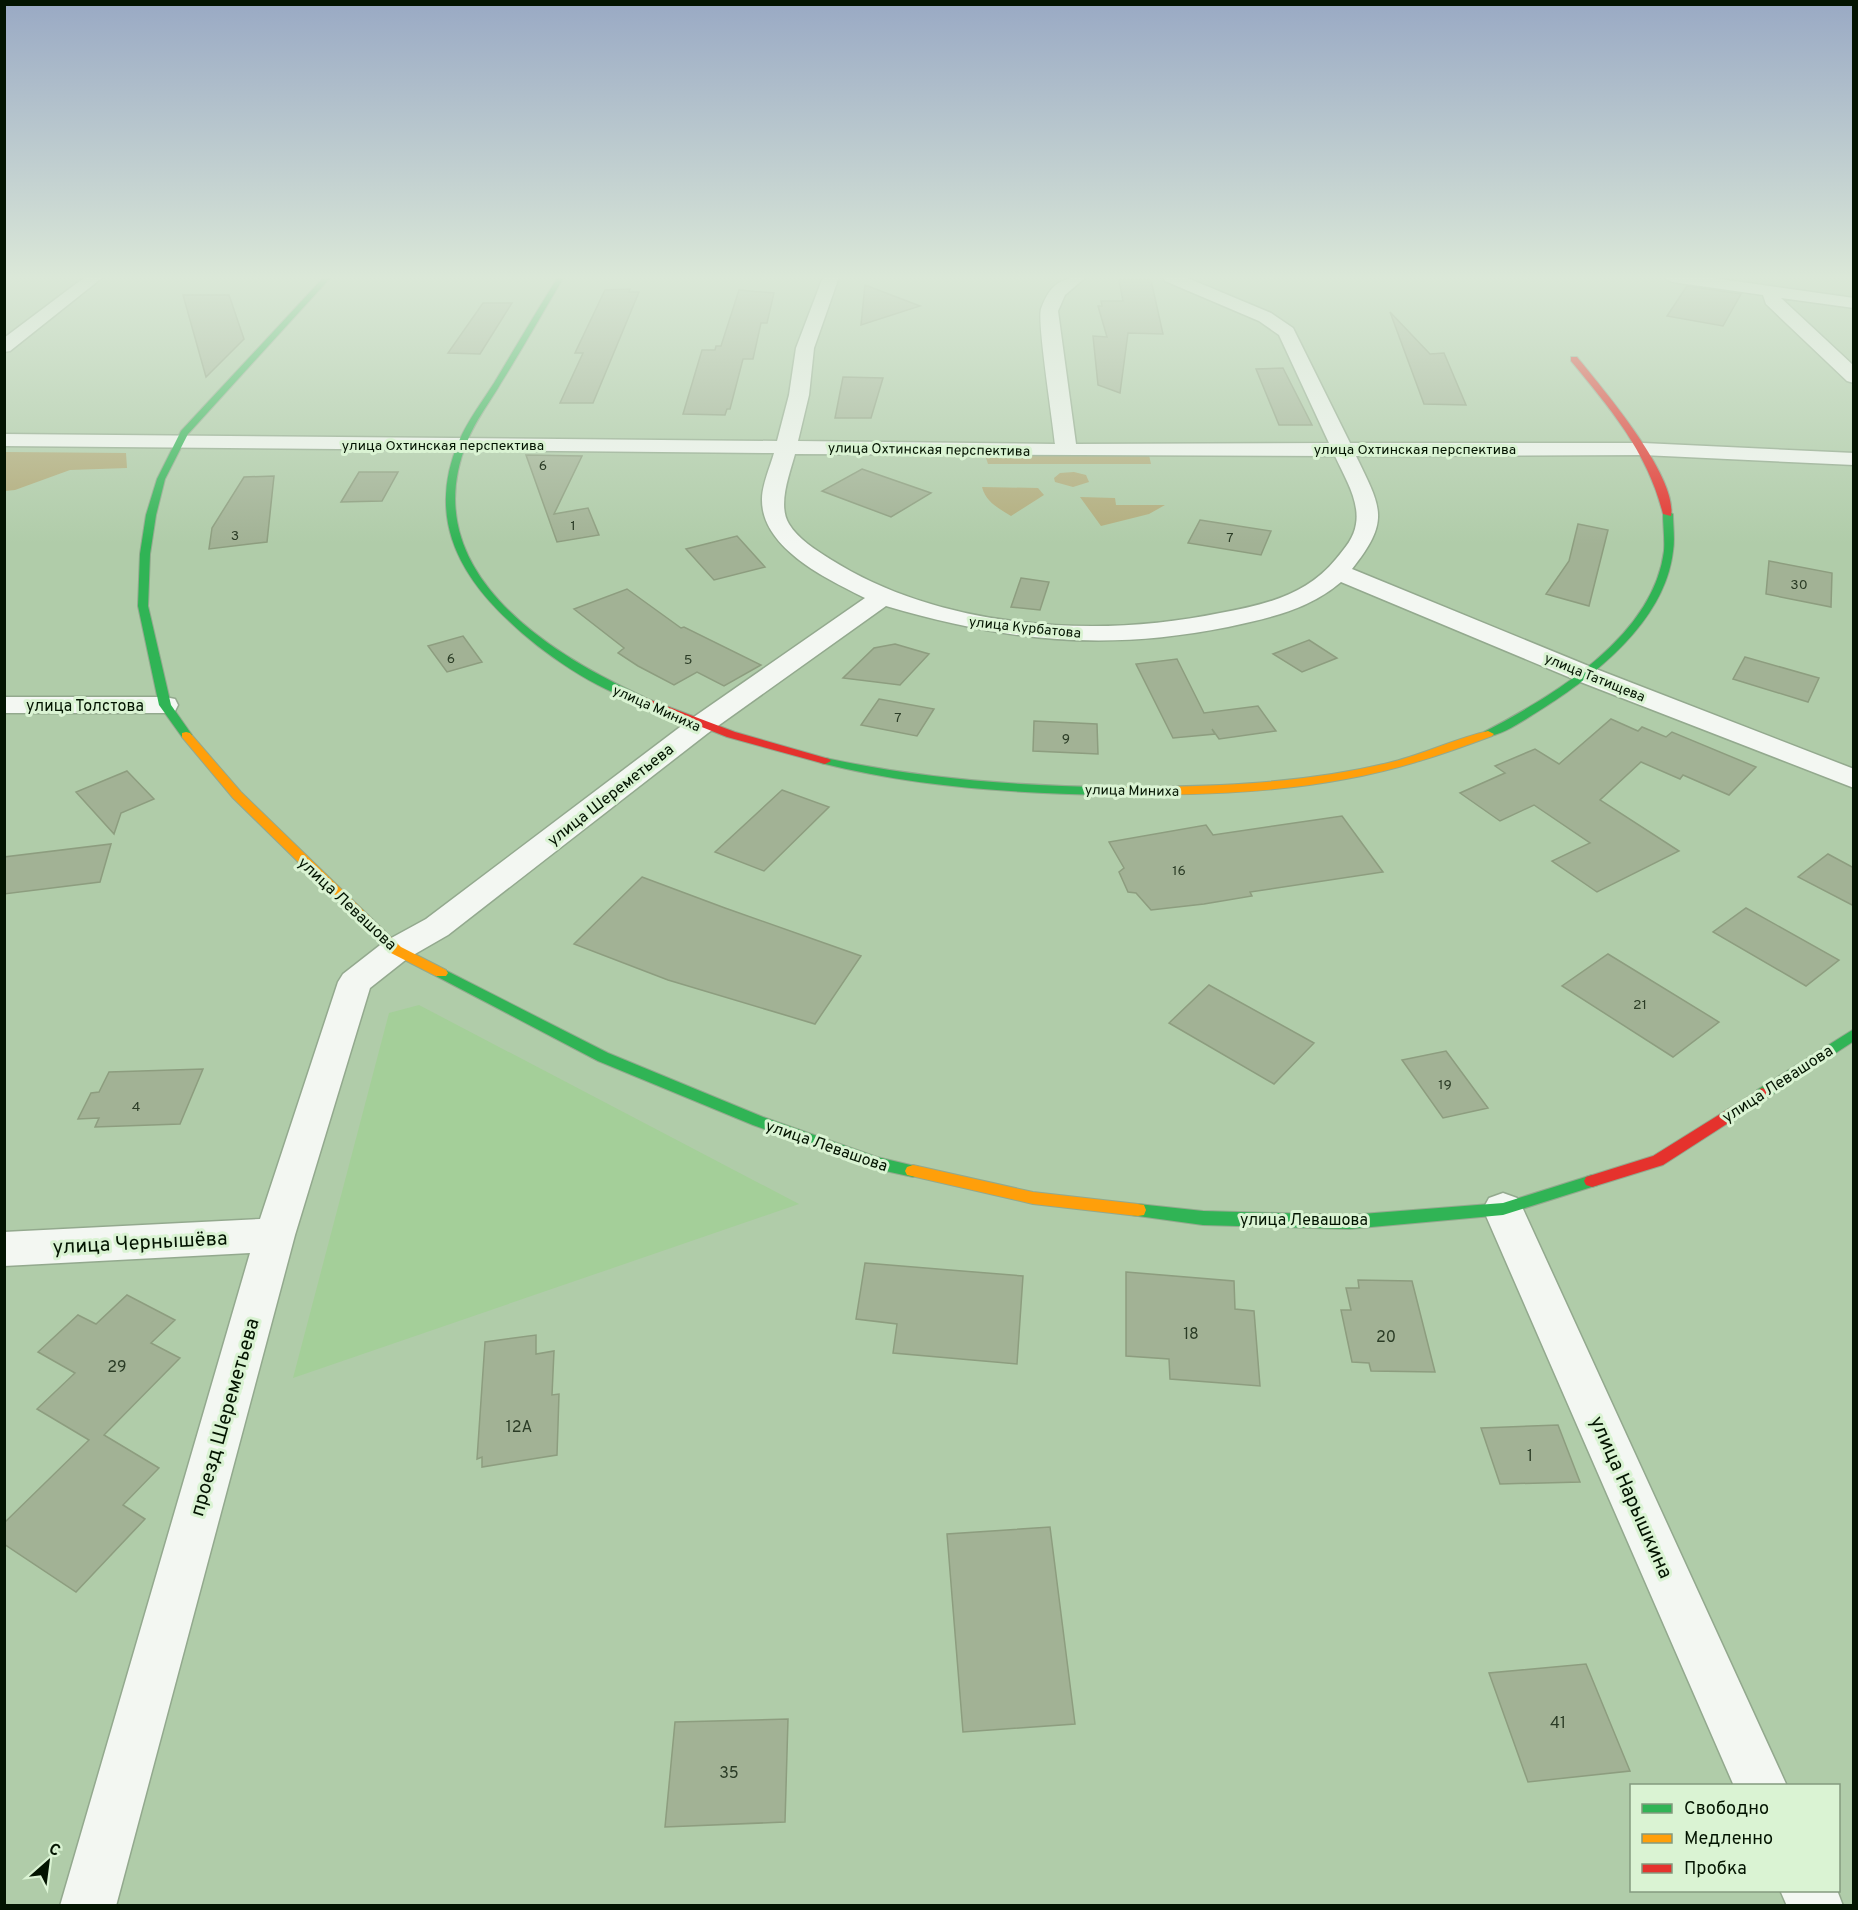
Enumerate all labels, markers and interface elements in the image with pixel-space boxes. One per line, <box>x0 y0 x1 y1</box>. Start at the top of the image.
street label: улица Охтинская перспектива <box>342 438 544 455</box>
street label: улица Охтинская перспектива <box>828 440 1030 461</box>
street label: улица Охтинская перспектива <box>1314 442 1516 459</box>
house number: 6 <box>539 458 547 475</box>
house number: 1 <box>570 518 576 535</box>
house number: 3 <box>231 528 239 545</box>
house number: 7 <box>1226 530 1234 547</box>
house number: 30 <box>1790 577 1808 594</box>
street label: улица Курбатова <box>968 614 1082 643</box>
street label: улица Татищева <box>1542 650 1647 706</box>
house number: 6 <box>447 651 455 668</box>
house number: 5 <box>684 652 692 669</box>
street label: улица Миниха <box>610 682 703 736</box>
street label: улица Толстова <box>26 697 144 717</box>
house number: 7 <box>894 710 902 727</box>
house number: 9 <box>1062 731 1070 748</box>
street label: улица Шереметьева <box>544 740 678 851</box>
street label: улица Миниха <box>1085 782 1179 801</box>
street label: улица Левашова <box>293 853 400 955</box>
house number: 16 <box>1172 863 1186 880</box>
house number: 21 <box>1633 997 1647 1014</box>
street label: улица Левашова <box>1719 1041 1837 1128</box>
house number: 19 <box>1438 1077 1452 1094</box>
house number: 4 <box>132 1099 140 1116</box>
street label: улица Левашова <box>763 1117 890 1177</box>
street label: улица Левашова <box>1240 1211 1368 1231</box>
street label: улица Чернышёва <box>52 1226 228 1262</box>
street label: проезд Шереметьева <box>185 1315 267 1520</box>
house number: 18 <box>1183 1325 1199 1345</box>
house number: 20 <box>1376 1328 1396 1348</box>
house number: 29 <box>107 1358 127 1378</box>
street label: улица Нарышкина <box>1583 1412 1678 1583</box>
house number: 12А <box>506 1418 532 1438</box>
house number: 1 <box>1527 1447 1533 1467</box>
house number: 41 <box>1550 1714 1566 1734</box>
house number: 35 <box>719 1764 739 1784</box>
legend <box>1630 1784 1840 1892</box>
text: Свободно <box>1684 1798 1769 1821</box>
text: Медленно <box>1684 1828 1773 1851</box>
north arrow <box>18 1832 78 1892</box>
text: С <box>45 1839 63 1862</box>
text: Пробка <box>1684 1858 1747 1881</box>

